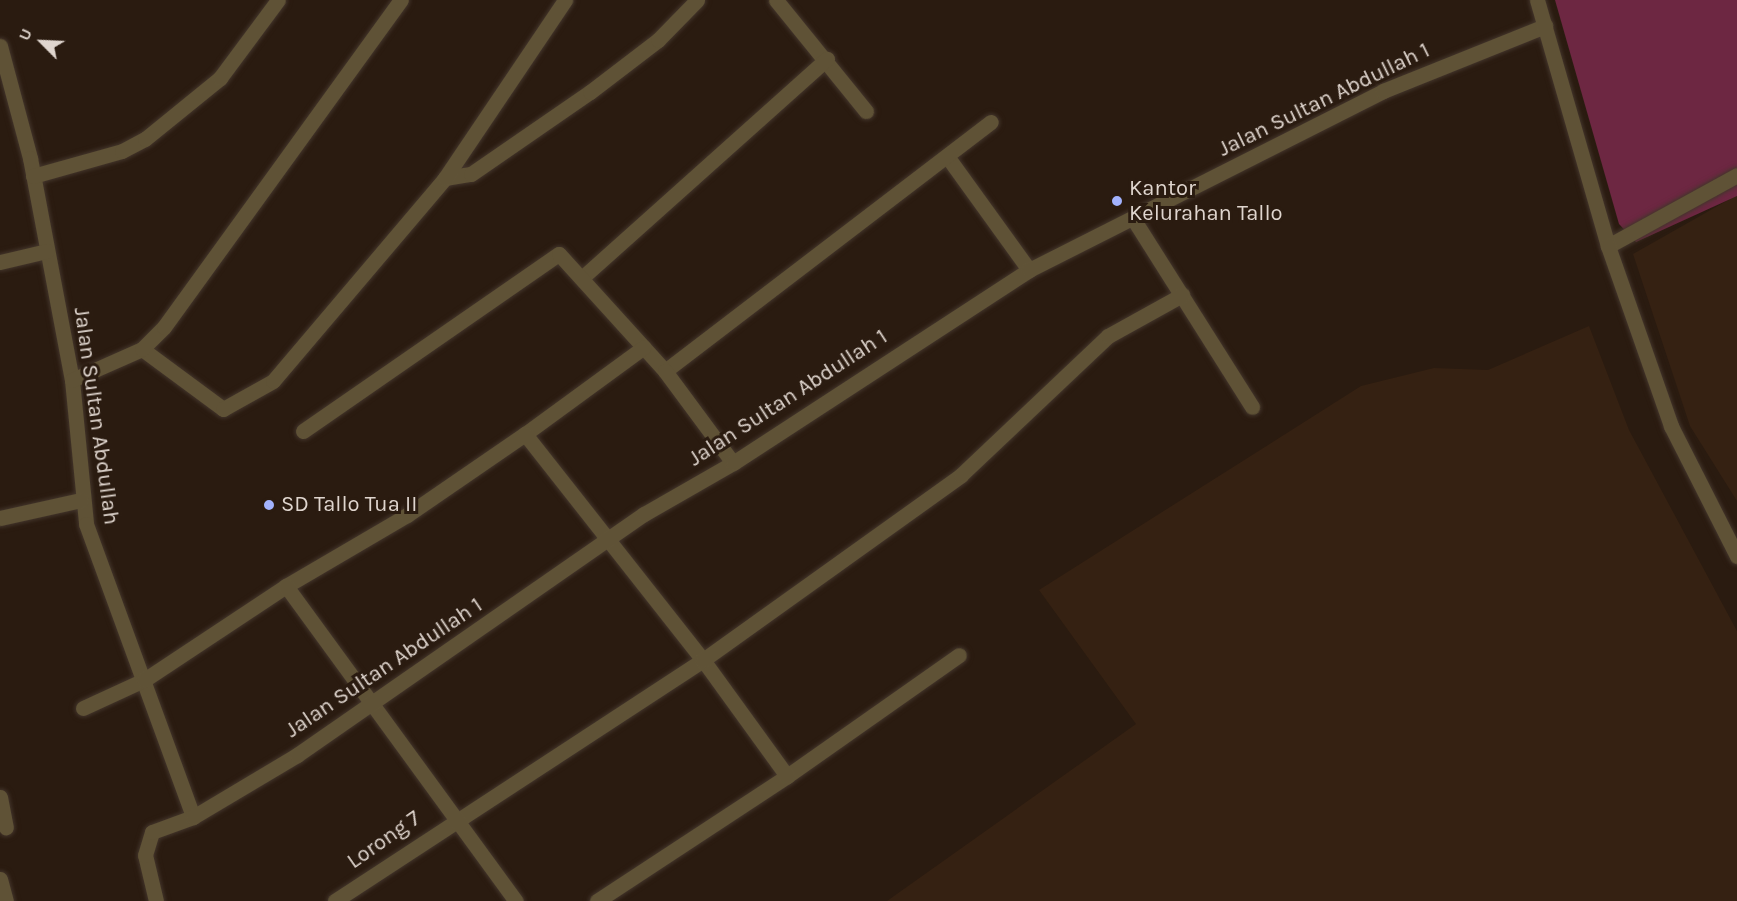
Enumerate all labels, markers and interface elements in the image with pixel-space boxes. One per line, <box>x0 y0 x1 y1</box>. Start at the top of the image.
north arrow <box>12 12 72 72</box>
text: U <box>14 26 36 43</box>
street label: Jalan Sultan Abdullah 1 <box>1214 37 1434 163</box>
place label: Kantor Kelurahan Tallo <box>1129 175 1283 226</box>
marker: Kantor Kelurahan Tallo <box>1110 194 1124 208</box>
street label: Jalan Sultan Abdullah <box>68 306 124 526</box>
street label: Jalan Sultan Abdullah 1 <box>684 324 892 472</box>
place label: SD Tallo Tua II <box>281 492 417 518</box>
marker: SD Tallo Tua II <box>262 498 276 512</box>
street label: Jalan Sultan Abdullah 1 <box>281 592 487 744</box>
street label: Lorong 7 <box>342 805 426 875</box>

